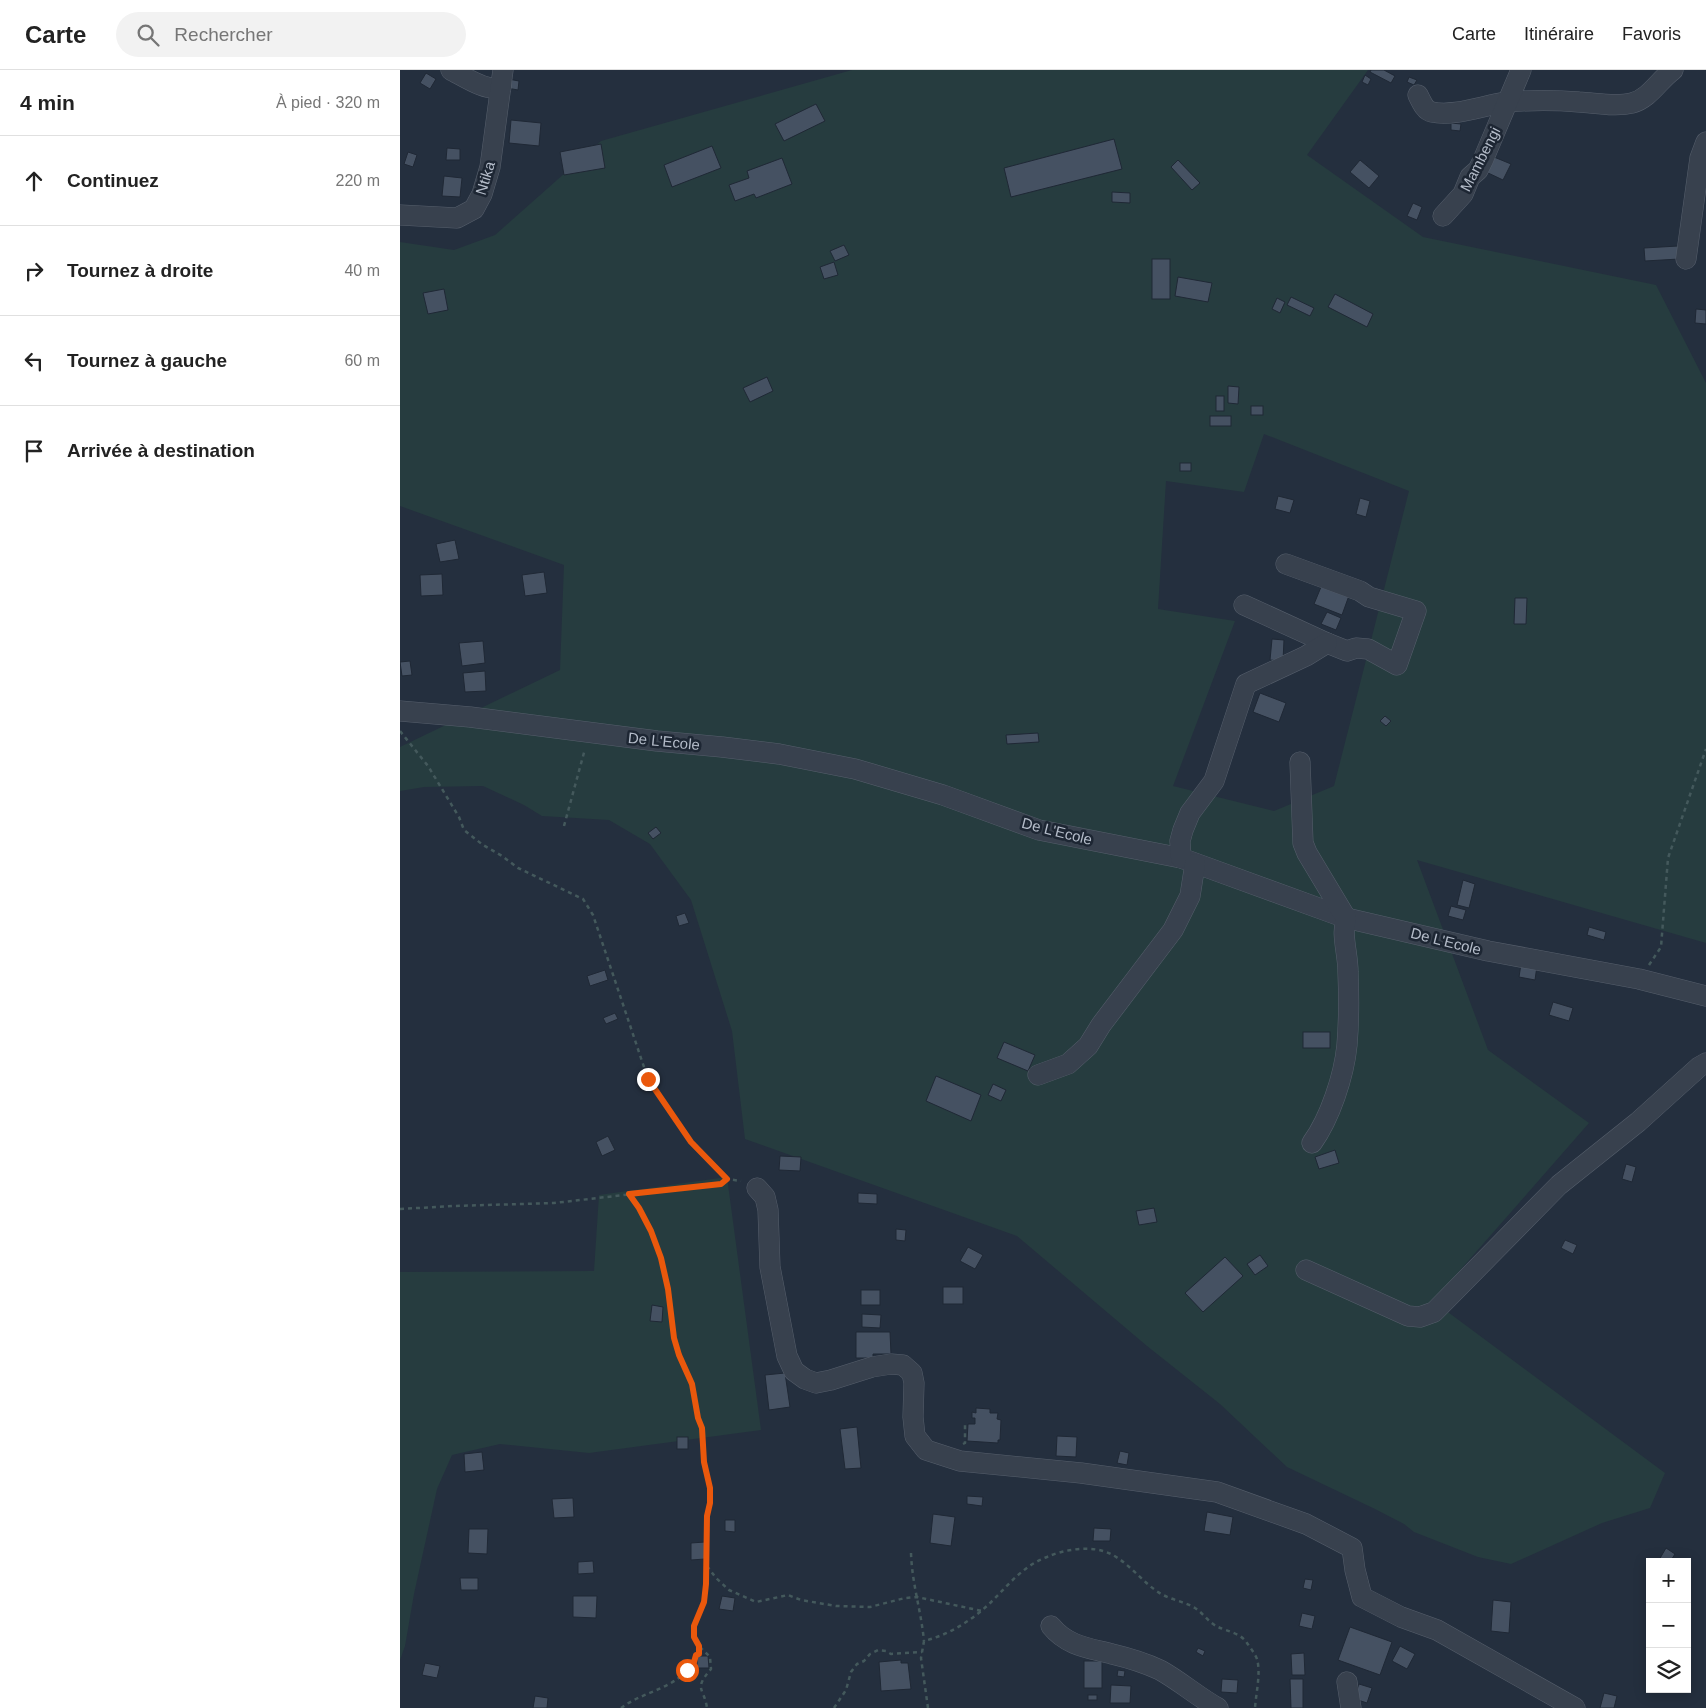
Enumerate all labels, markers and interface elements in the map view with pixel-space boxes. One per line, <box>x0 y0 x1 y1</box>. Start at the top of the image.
search box <box>116 12 466 57</box>
text: Carte <box>25 21 86 48</box>
icon: search <box>134 21 162 49</box>
text: Rechercher <box>174 24 273 45</box>
text: Carte <box>1452 24 1496 44</box>
text: Itinéraire <box>1524 24 1594 44</box>
text: Favoris <box>1622 24 1681 44</box>
text: 4 min <box>20 91 75 114</box>
text: À pied · 320 m <box>276 94 380 111</box>
street label: Mambengi <box>1457 124 1503 194</box>
street label: Ntika <box>472 159 498 197</box>
icon: ahead <box>20 167 48 195</box>
text: Continuez <box>67 170 159 191</box>
text: 220 m <box>336 172 380 189</box>
icon: right <box>20 257 48 285</box>
text: Tournez à droite <box>67 260 213 281</box>
text: 40 m <box>344 262 380 279</box>
icon: left <box>20 347 48 375</box>
text: Tournez à gauche <box>67 350 227 371</box>
text: 60 m <box>344 352 380 369</box>
icon: arrive <box>20 437 48 465</box>
text: Arrivée à destination <box>67 440 255 461</box>
street label: De L'Ecole <box>627 729 701 753</box>
street label: De L'Ecole <box>1020 814 1094 848</box>
street label: De L'Ecole <box>1409 924 1483 958</box>
route end <box>637 1068 660 1091</box>
map controls <box>1646 1558 1691 1693</box>
button: + <box>1646 1558 1691 1603</box>
button: − <box>1646 1603 1691 1648</box>
button: layers <box>1646 1648 1691 1693</box>
route start <box>676 1659 699 1682</box>

